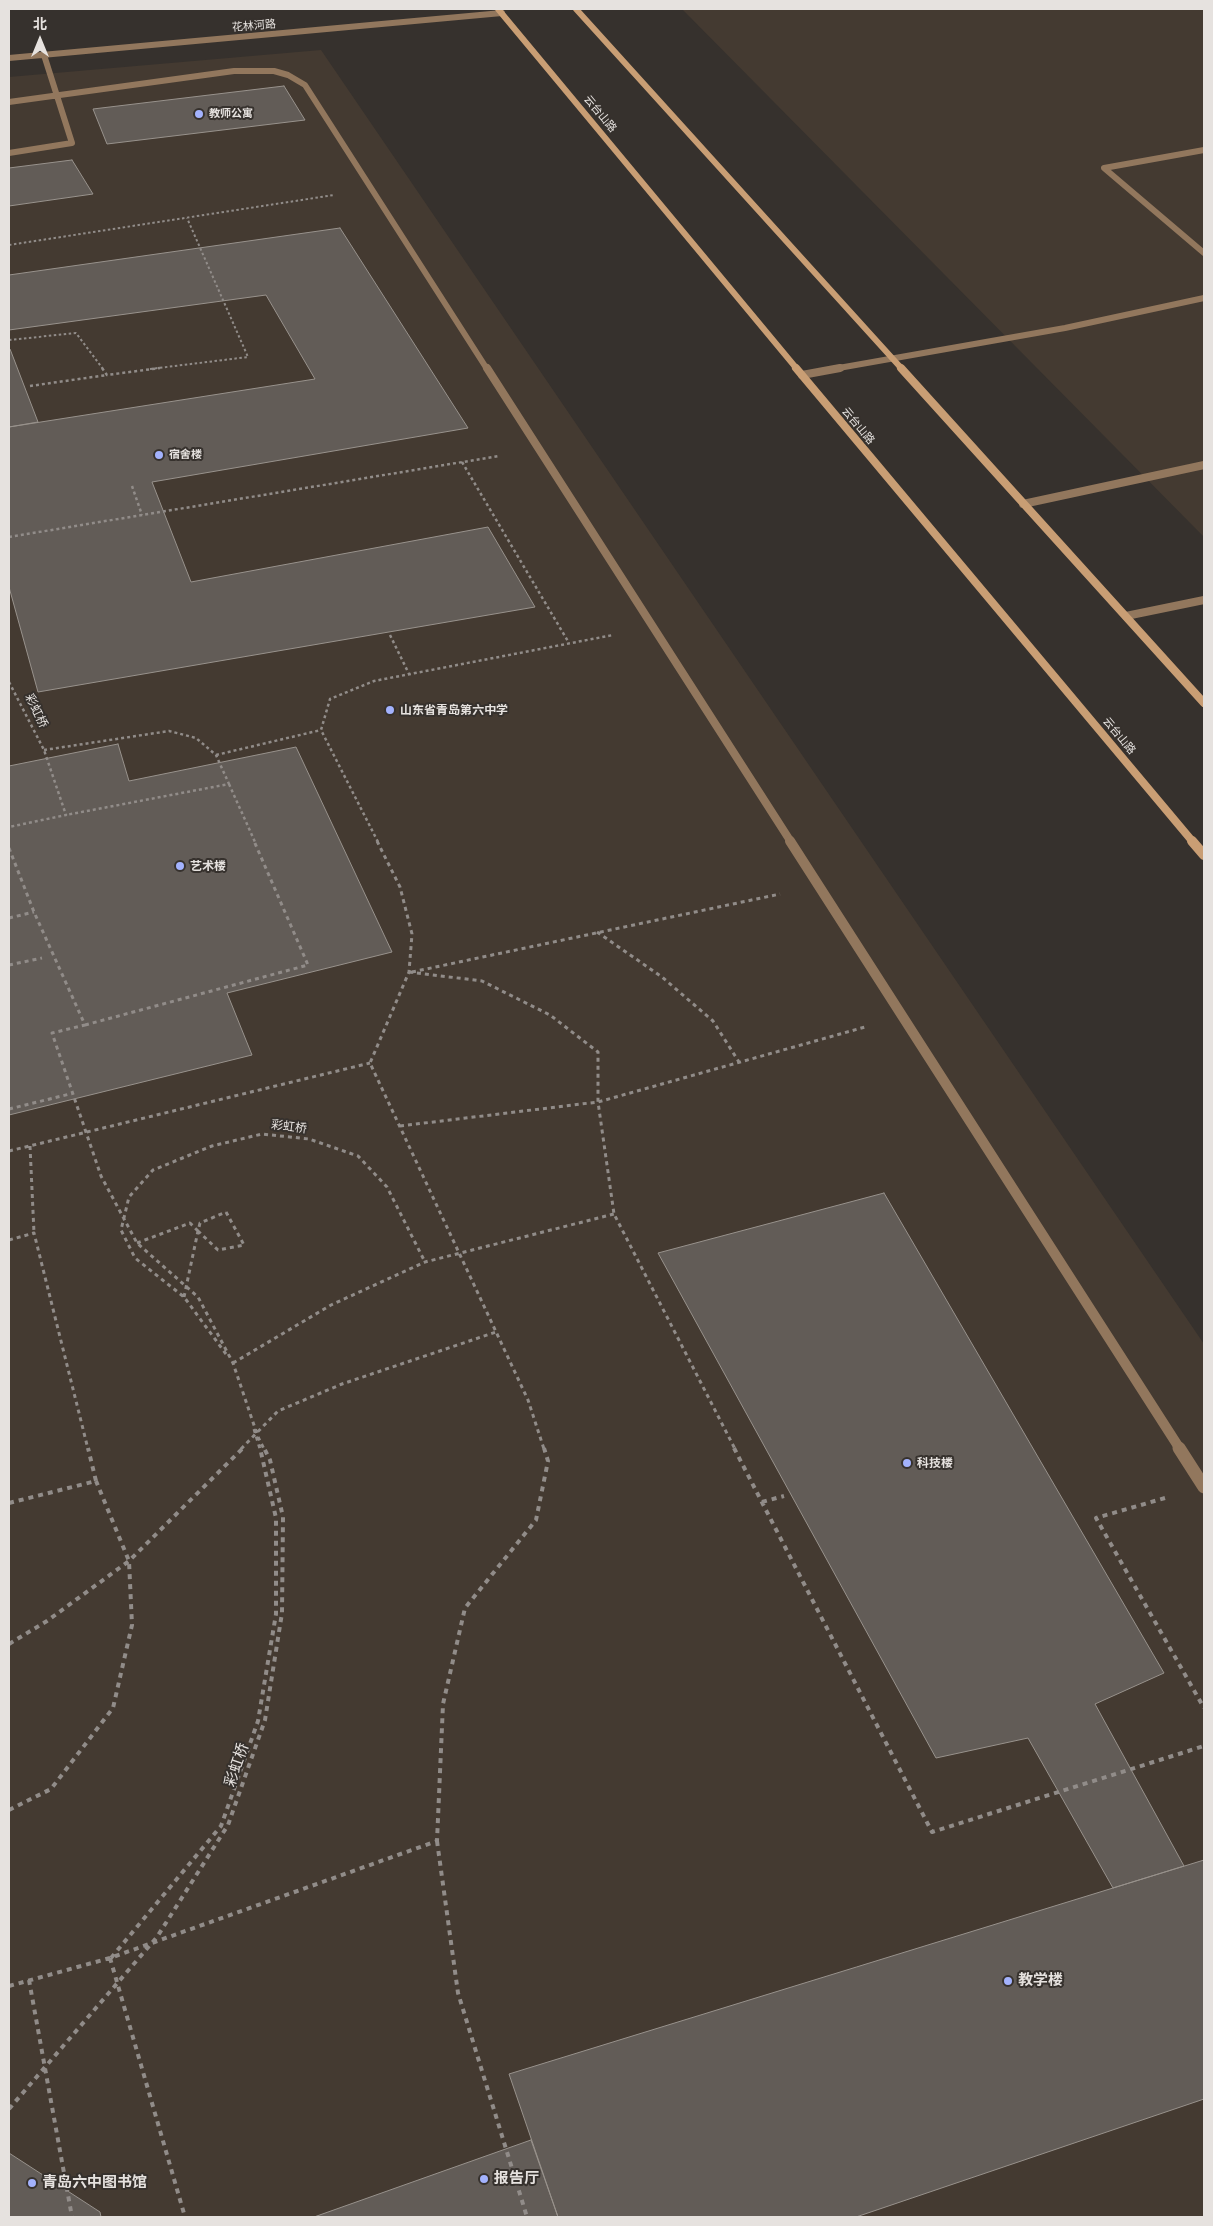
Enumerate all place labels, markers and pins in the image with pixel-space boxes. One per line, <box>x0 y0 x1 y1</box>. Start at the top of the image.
place label: 教师公寓 <box>209 107 253 121</box>
marker: 教师公寓 <box>193 108 205 120</box>
place label: 宿舍楼 <box>169 448 202 462</box>
marker: 宿舍楼 <box>153 449 165 461</box>
place label: 山东省青岛第六中学 <box>400 703 508 717</box>
marker: 山东省青岛第六中学 <box>384 704 396 716</box>
place label: 艺术楼 <box>190 859 226 873</box>
marker: 艺术楼 <box>174 860 186 872</box>
place label: 科技楼 <box>917 1456 953 1470</box>
marker: 科技楼 <box>901 1457 913 1469</box>
place label: 教学楼 <box>1018 1972 1063 1990</box>
marker: 教学楼 <box>1002 1975 1014 1987</box>
place label: 报告厅 <box>494 2170 539 2188</box>
marker: 报告厅 <box>478 2173 490 2185</box>
place label: 青岛六中图书馆 <box>42 2174 147 2192</box>
marker: 青岛六中图书馆 <box>26 2177 38 2189</box>

